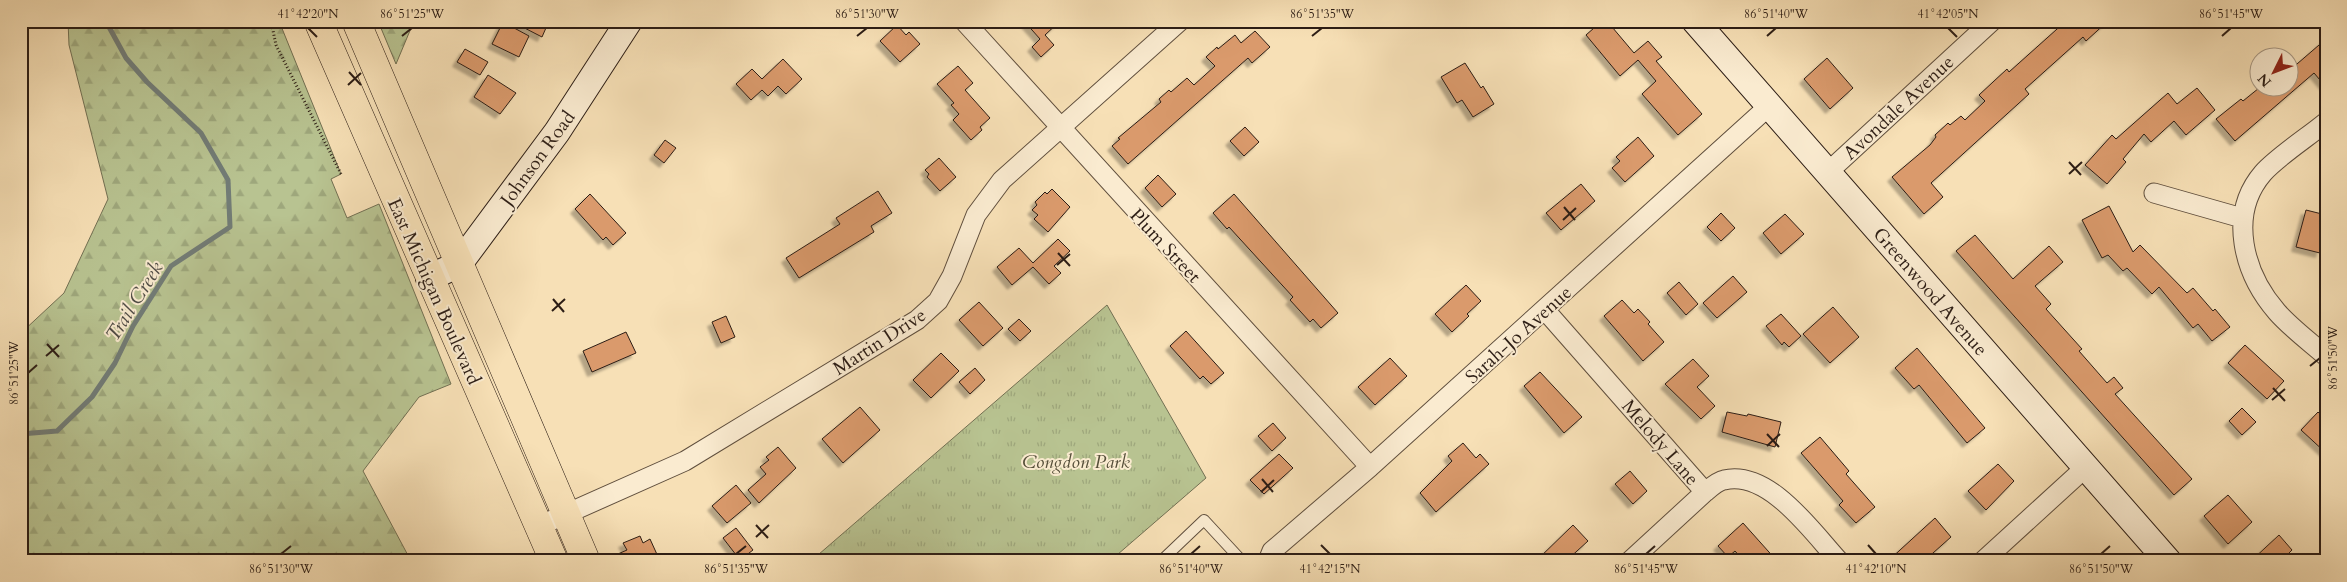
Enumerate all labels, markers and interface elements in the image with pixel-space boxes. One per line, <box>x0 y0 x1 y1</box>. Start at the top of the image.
text: 41°42'20"N <box>278 6 339 22</box>
text: 86°51'25"W <box>380 6 445 22</box>
text: 86°51'30"W <box>835 6 900 22</box>
text: 86°51'35"W <box>1290 6 1355 22</box>
text: 86°51'40"W <box>1744 6 1809 22</box>
text: 41°42'05"N <box>1918 6 1979 22</box>
text: 86°51'45"W <box>2199 6 2264 22</box>
north arrow <box>2250 48 2300 98</box>
street label: Avondale Avenue <box>1838 50 1960 166</box>
text: N <box>2254 69 2276 91</box>
street label: Johnson Road <box>493 106 581 214</box>
street label: East Michigan Boulevard <box>381 194 487 389</box>
street label: Plum Street <box>1124 203 1207 289</box>
street label: Greenwood Avenue <box>1867 222 1993 362</box>
water label: Trail Creek <box>99 256 170 346</box>
street label: Sarah-Jo Avenue <box>1460 280 1578 390</box>
street label: Martin Drive <box>828 302 931 382</box>
text: 86°51'50"W <box>2325 325 2341 390</box>
text: 86°51'25"W <box>6 340 22 405</box>
street label: Melody Lane <box>1616 394 1705 491</box>
park label: Congdon Park <box>1022 449 1131 475</box>
text: 86°51'30"W <box>249 561 314 577</box>
text: 86°51'35"W <box>704 561 769 577</box>
text: 86°51'40"W <box>1159 561 1224 577</box>
text: 41°42'15"N <box>1300 561 1361 577</box>
text: 86°51'45"W <box>1614 561 1679 577</box>
text: 41°42'10"N <box>1846 561 1907 577</box>
text: 86°51'50"W <box>2069 561 2134 577</box>

